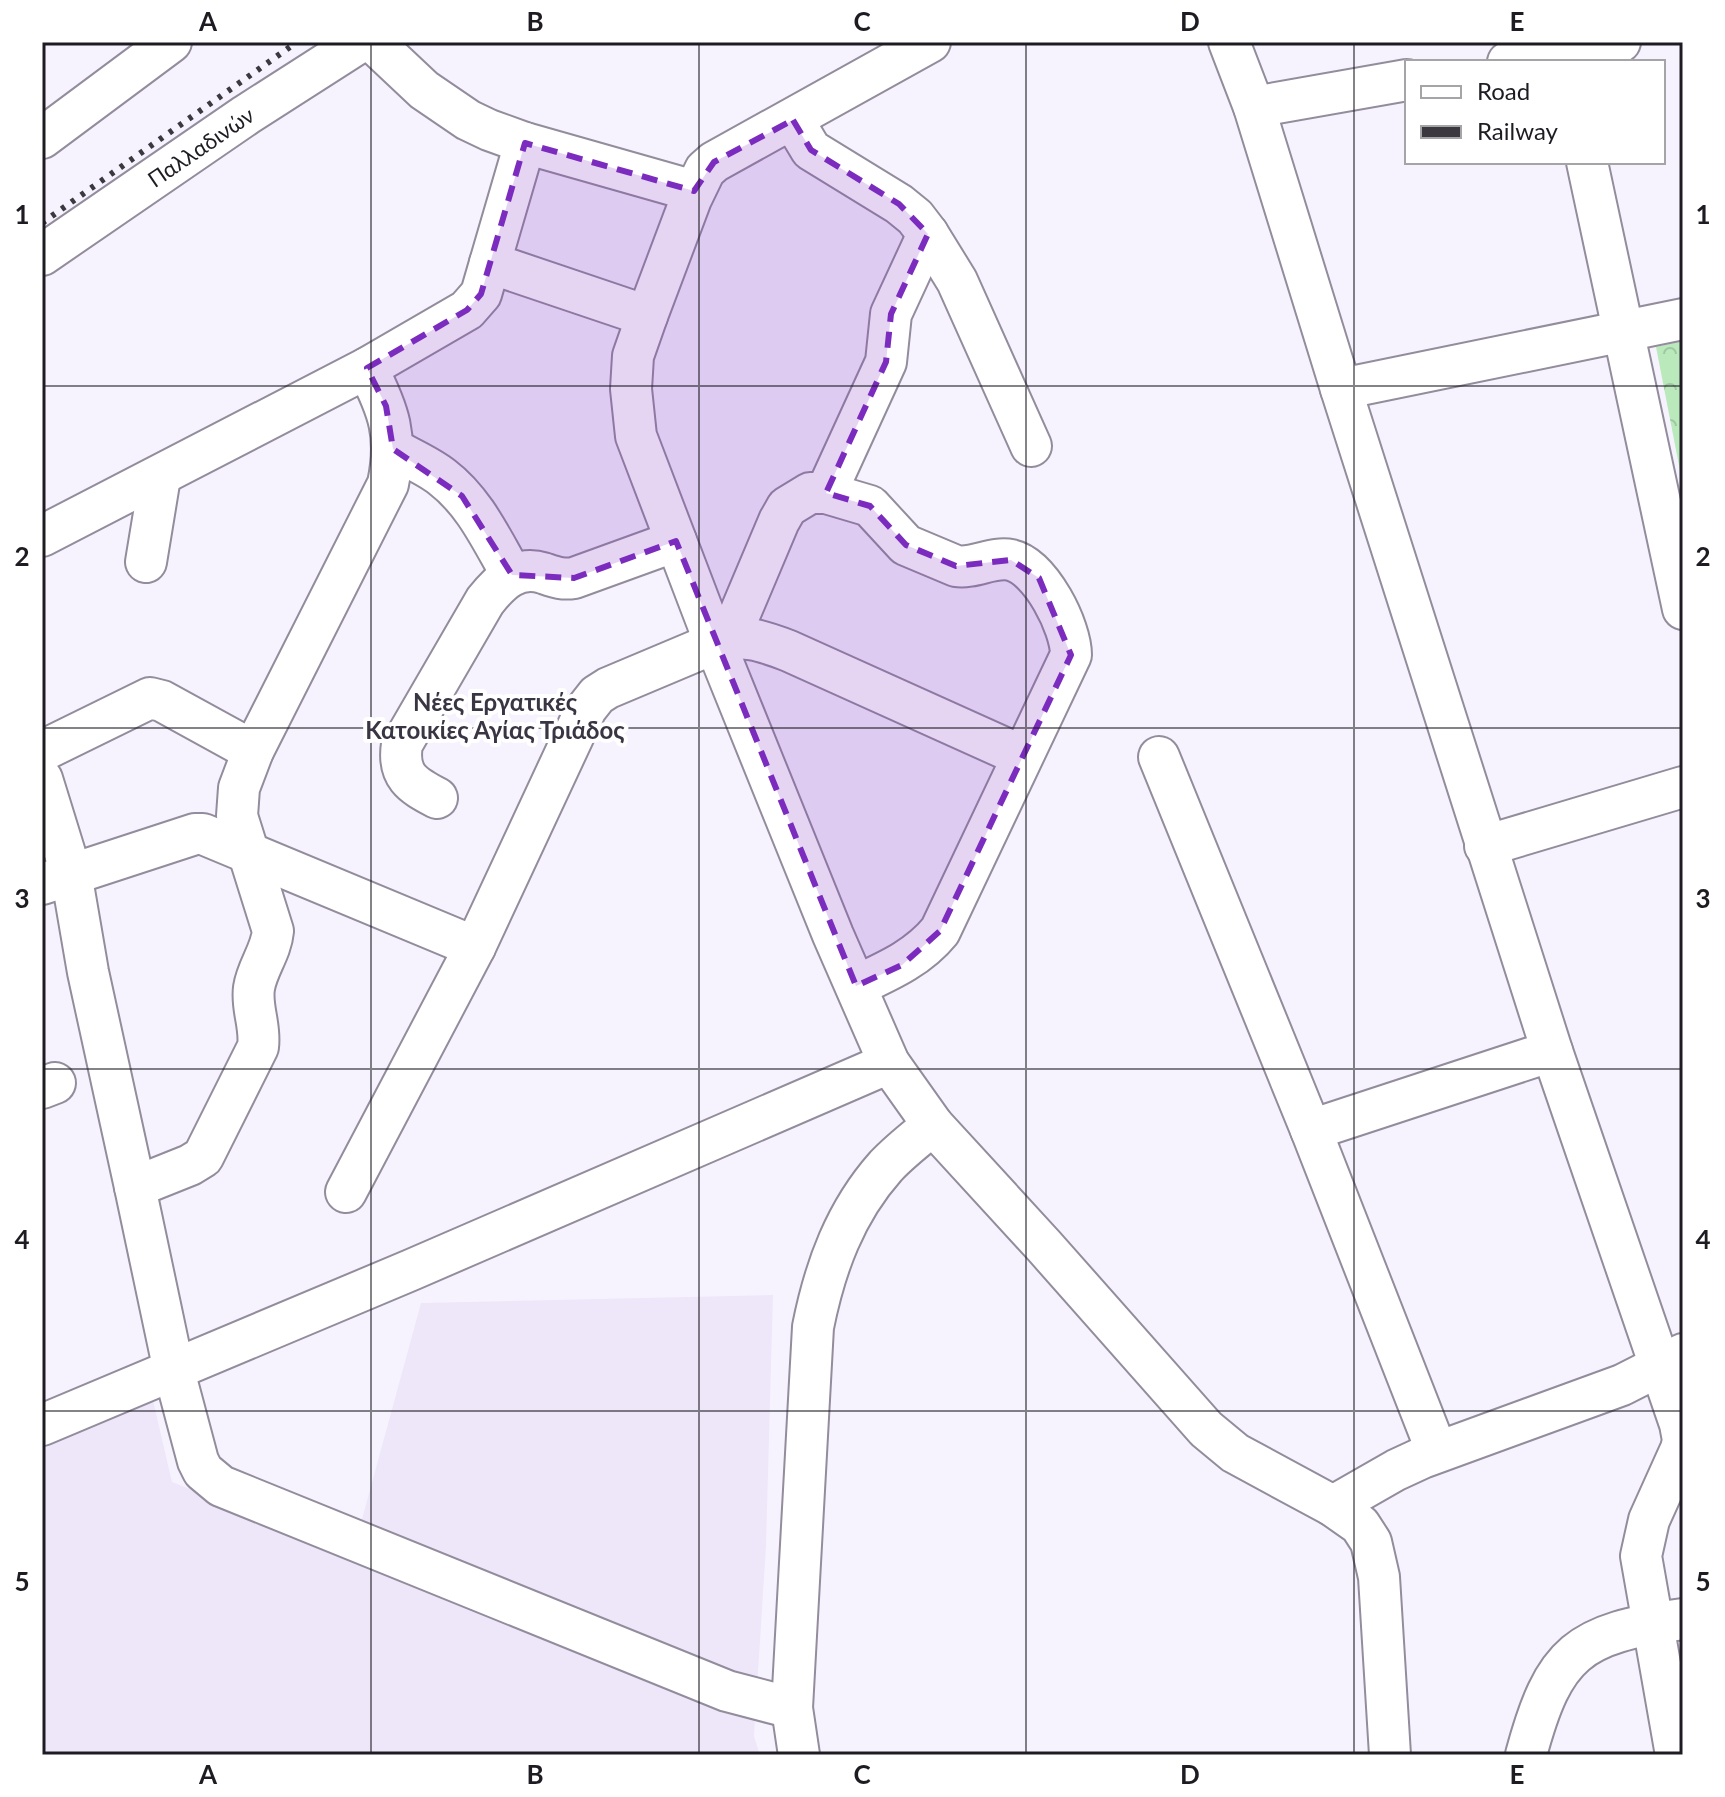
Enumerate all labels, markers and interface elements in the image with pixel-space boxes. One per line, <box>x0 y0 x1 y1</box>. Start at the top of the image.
text: A <box>198 5 218 37</box>
text: B <box>526 5 544 37</box>
text: C <box>853 5 871 37</box>
text: D <box>1180 5 1200 37</box>
text: E <box>1510 5 1524 37</box>
legend <box>1405 60 1665 164</box>
text: Road <box>1477 76 1530 105</box>
street label: Παλλαδινών <box>142 100 258 192</box>
text: Railway <box>1477 116 1559 145</box>
text: 1 <box>14 198 30 230</box>
text: 1 <box>1695 198 1711 230</box>
text: 2 <box>14 540 30 572</box>
text: 2 <box>1695 540 1711 572</box>
district label: Νέες Εργατικές Κατοικίες Αγίας Τριάδος <box>365 687 625 744</box>
text: 3 <box>14 882 30 914</box>
text: 3 <box>1695 882 1711 914</box>
text: 4 <box>14 1223 30 1255</box>
text: 4 <box>1695 1223 1711 1255</box>
text: 5 <box>14 1565 30 1597</box>
text: 5 <box>1695 1565 1711 1597</box>
text: A <box>198 1758 218 1790</box>
text: B <box>526 1758 544 1790</box>
text: C <box>853 1758 871 1790</box>
text: D <box>1180 1758 1200 1790</box>
text: E <box>1510 1758 1524 1790</box>

